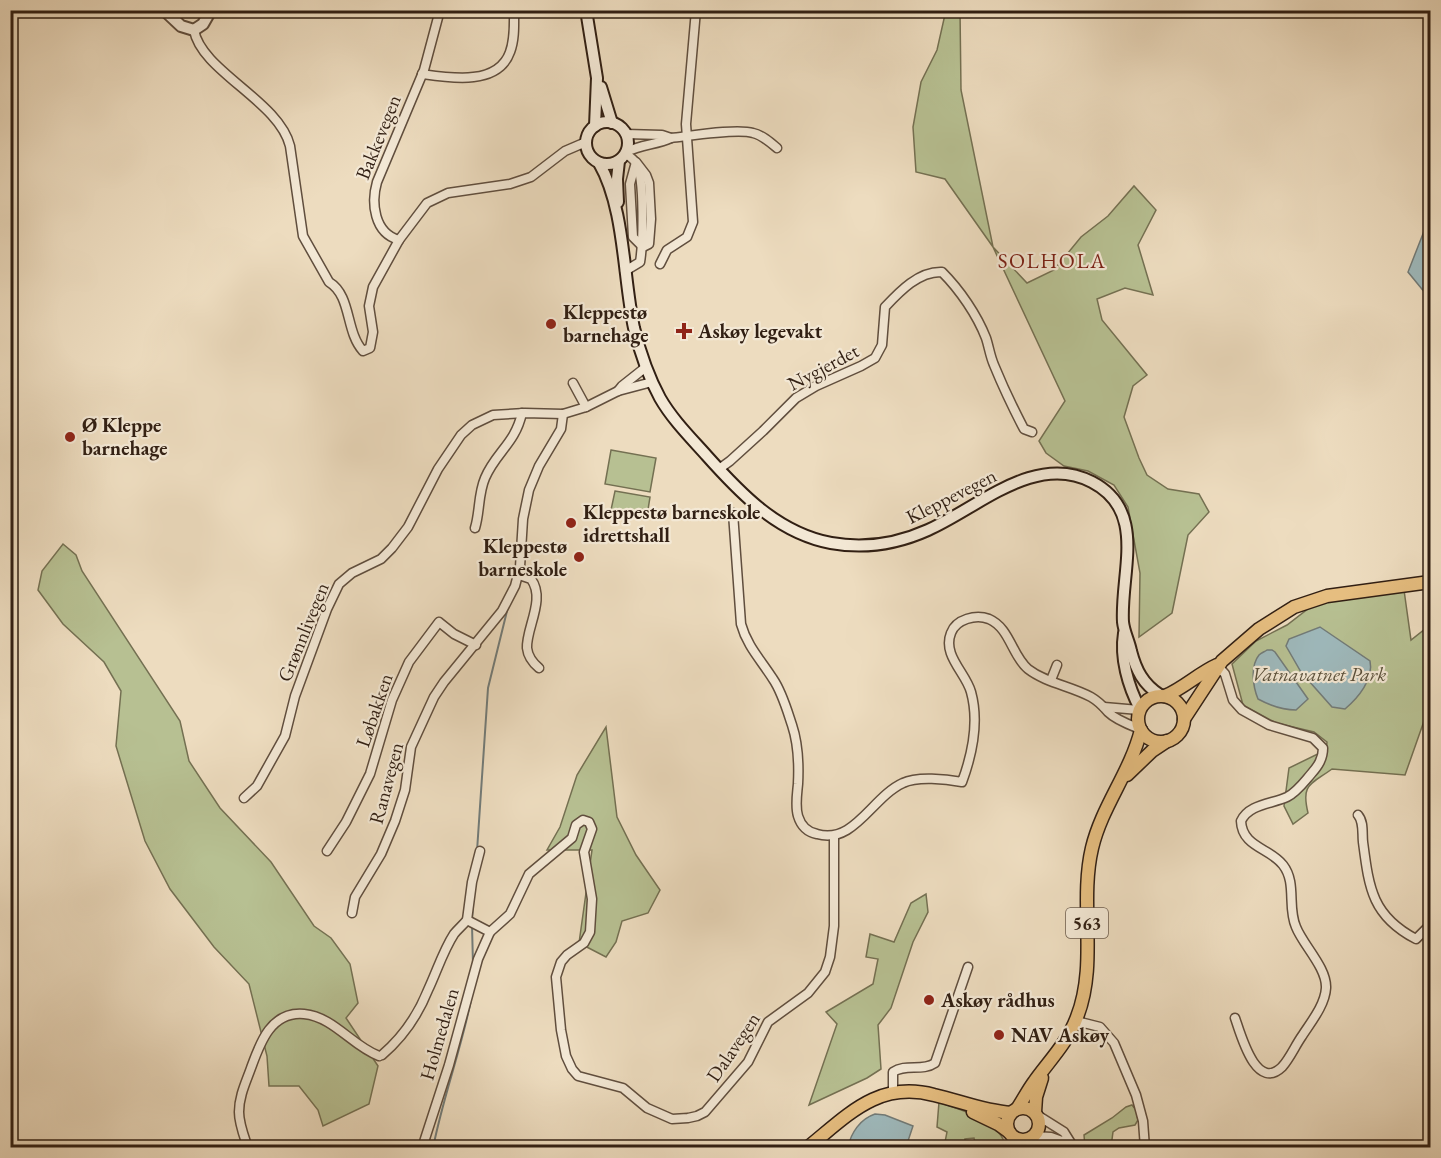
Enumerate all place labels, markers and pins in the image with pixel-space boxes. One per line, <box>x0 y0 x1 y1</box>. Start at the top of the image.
place label: Kleppestø barnehage <box>563 299 649 348</box>
marker: Kleppestø barnehage <box>544 317 558 331</box>
place label: Askøy legevakt <box>697 318 823 344</box>
marker: Askøy legevakt <box>675 322 693 340</box>
place label: Ø Kleppe barnehage <box>82 412 168 461</box>
marker: Ø Kleppe barnehage <box>63 430 77 444</box>
place label: Kleppestø barneskole idrettshall <box>583 499 760 548</box>
marker: Kleppestø barneskole idrettshall <box>564 516 578 530</box>
place label: Kleppestø barneskole <box>478 533 567 582</box>
marker: Kleppestø barneskole <box>572 550 586 564</box>
place label: Askøy rådhus <box>940 987 1055 1013</box>
marker: Askøy rådhus <box>922 993 936 1007</box>
place label: NAV Askøy <box>1011 1022 1110 1048</box>
marker: NAV Askøy <box>992 1028 1006 1042</box>

